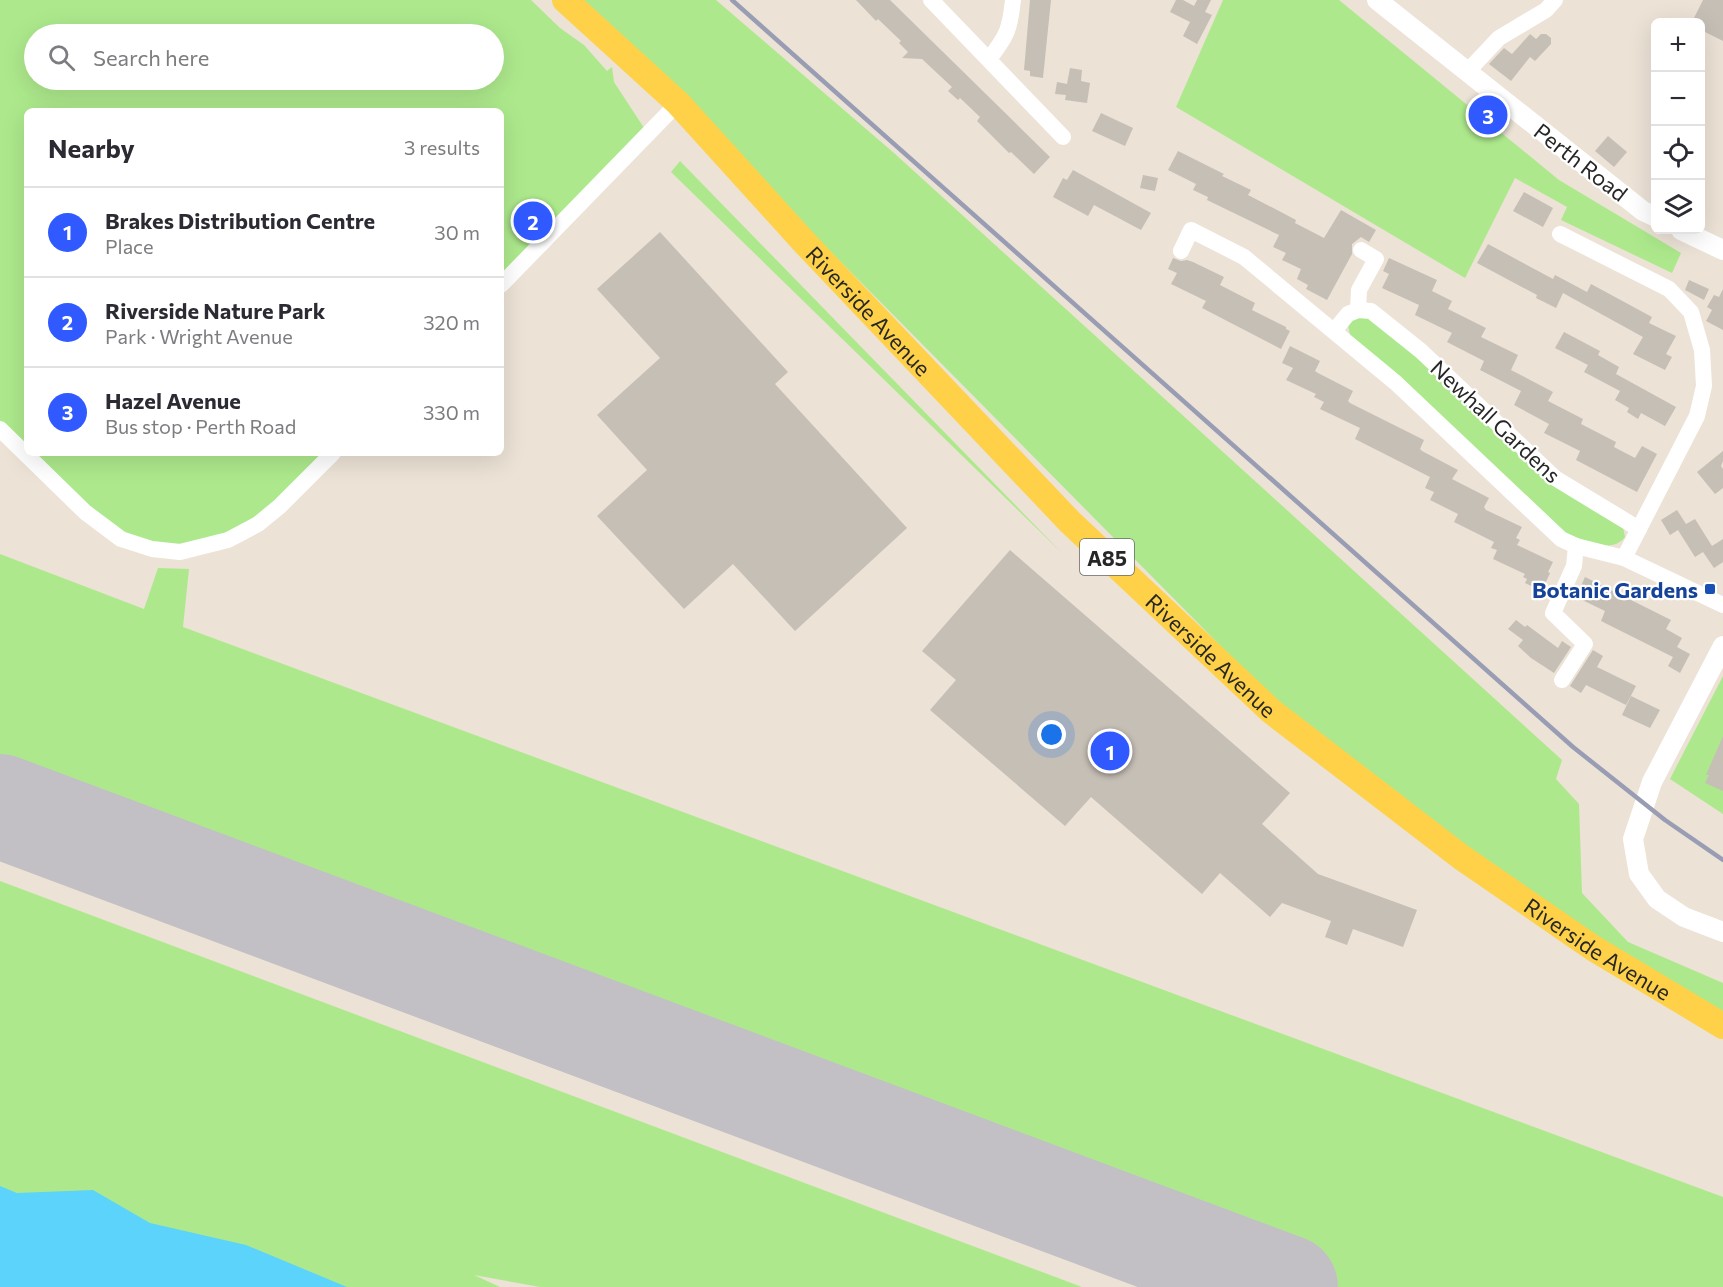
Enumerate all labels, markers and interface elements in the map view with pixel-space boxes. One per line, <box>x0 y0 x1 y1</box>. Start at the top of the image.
map controls <box>1651 18 1705 234</box>
button: + <box>1651 18 1705 72</box>
search box <box>24 24 504 90</box>
icon: search <box>45 41 78 74</box>
text: Search here <box>93 44 209 71</box>
button: − <box>1651 72 1705 126</box>
pin: 3 <box>1468 92 1508 138</box>
street label: Perth Road <box>1529 117 1633 207</box>
button: locate <box>1651 126 1705 180</box>
text: Nearby <box>48 132 135 163</box>
text: 3 results <box>404 135 480 159</box>
button: layers <box>1651 180 1705 234</box>
pin: 2 <box>514 198 552 244</box>
text: Brakes Distribution Centre <box>105 207 375 234</box>
text: 1 <box>63 220 72 244</box>
text: 30 m <box>434 220 480 244</box>
text: Place <box>105 234 154 258</box>
street label: Riverside Avenue <box>801 240 937 381</box>
text: Riverside Nature Park <box>105 297 325 324</box>
text: 2 <box>62 310 73 334</box>
text: 320 m <box>423 310 480 334</box>
text: Park · Wright Avenue <box>105 324 293 348</box>
street label: Newhall Gardens <box>1425 354 1567 488</box>
text: Hazel Avenue <box>105 387 241 414</box>
text: 3 <box>62 400 73 424</box>
text: 330 m <box>423 400 480 424</box>
text: Bus stop · Perth Road <box>105 414 296 438</box>
road number: A85 <box>1080 539 1134 575</box>
place label: Botanic Gardens <box>1532 576 1698 603</box>
marker: Botanic Gardens <box>1703 582 1717 596</box>
street label: Riverside Avenue <box>1141 587 1282 723</box>
your location <box>1037 720 1066 749</box>
pin: 1 <box>1090 728 1130 774</box>
street label: Riverside Avenue <box>1519 891 1676 1005</box>

